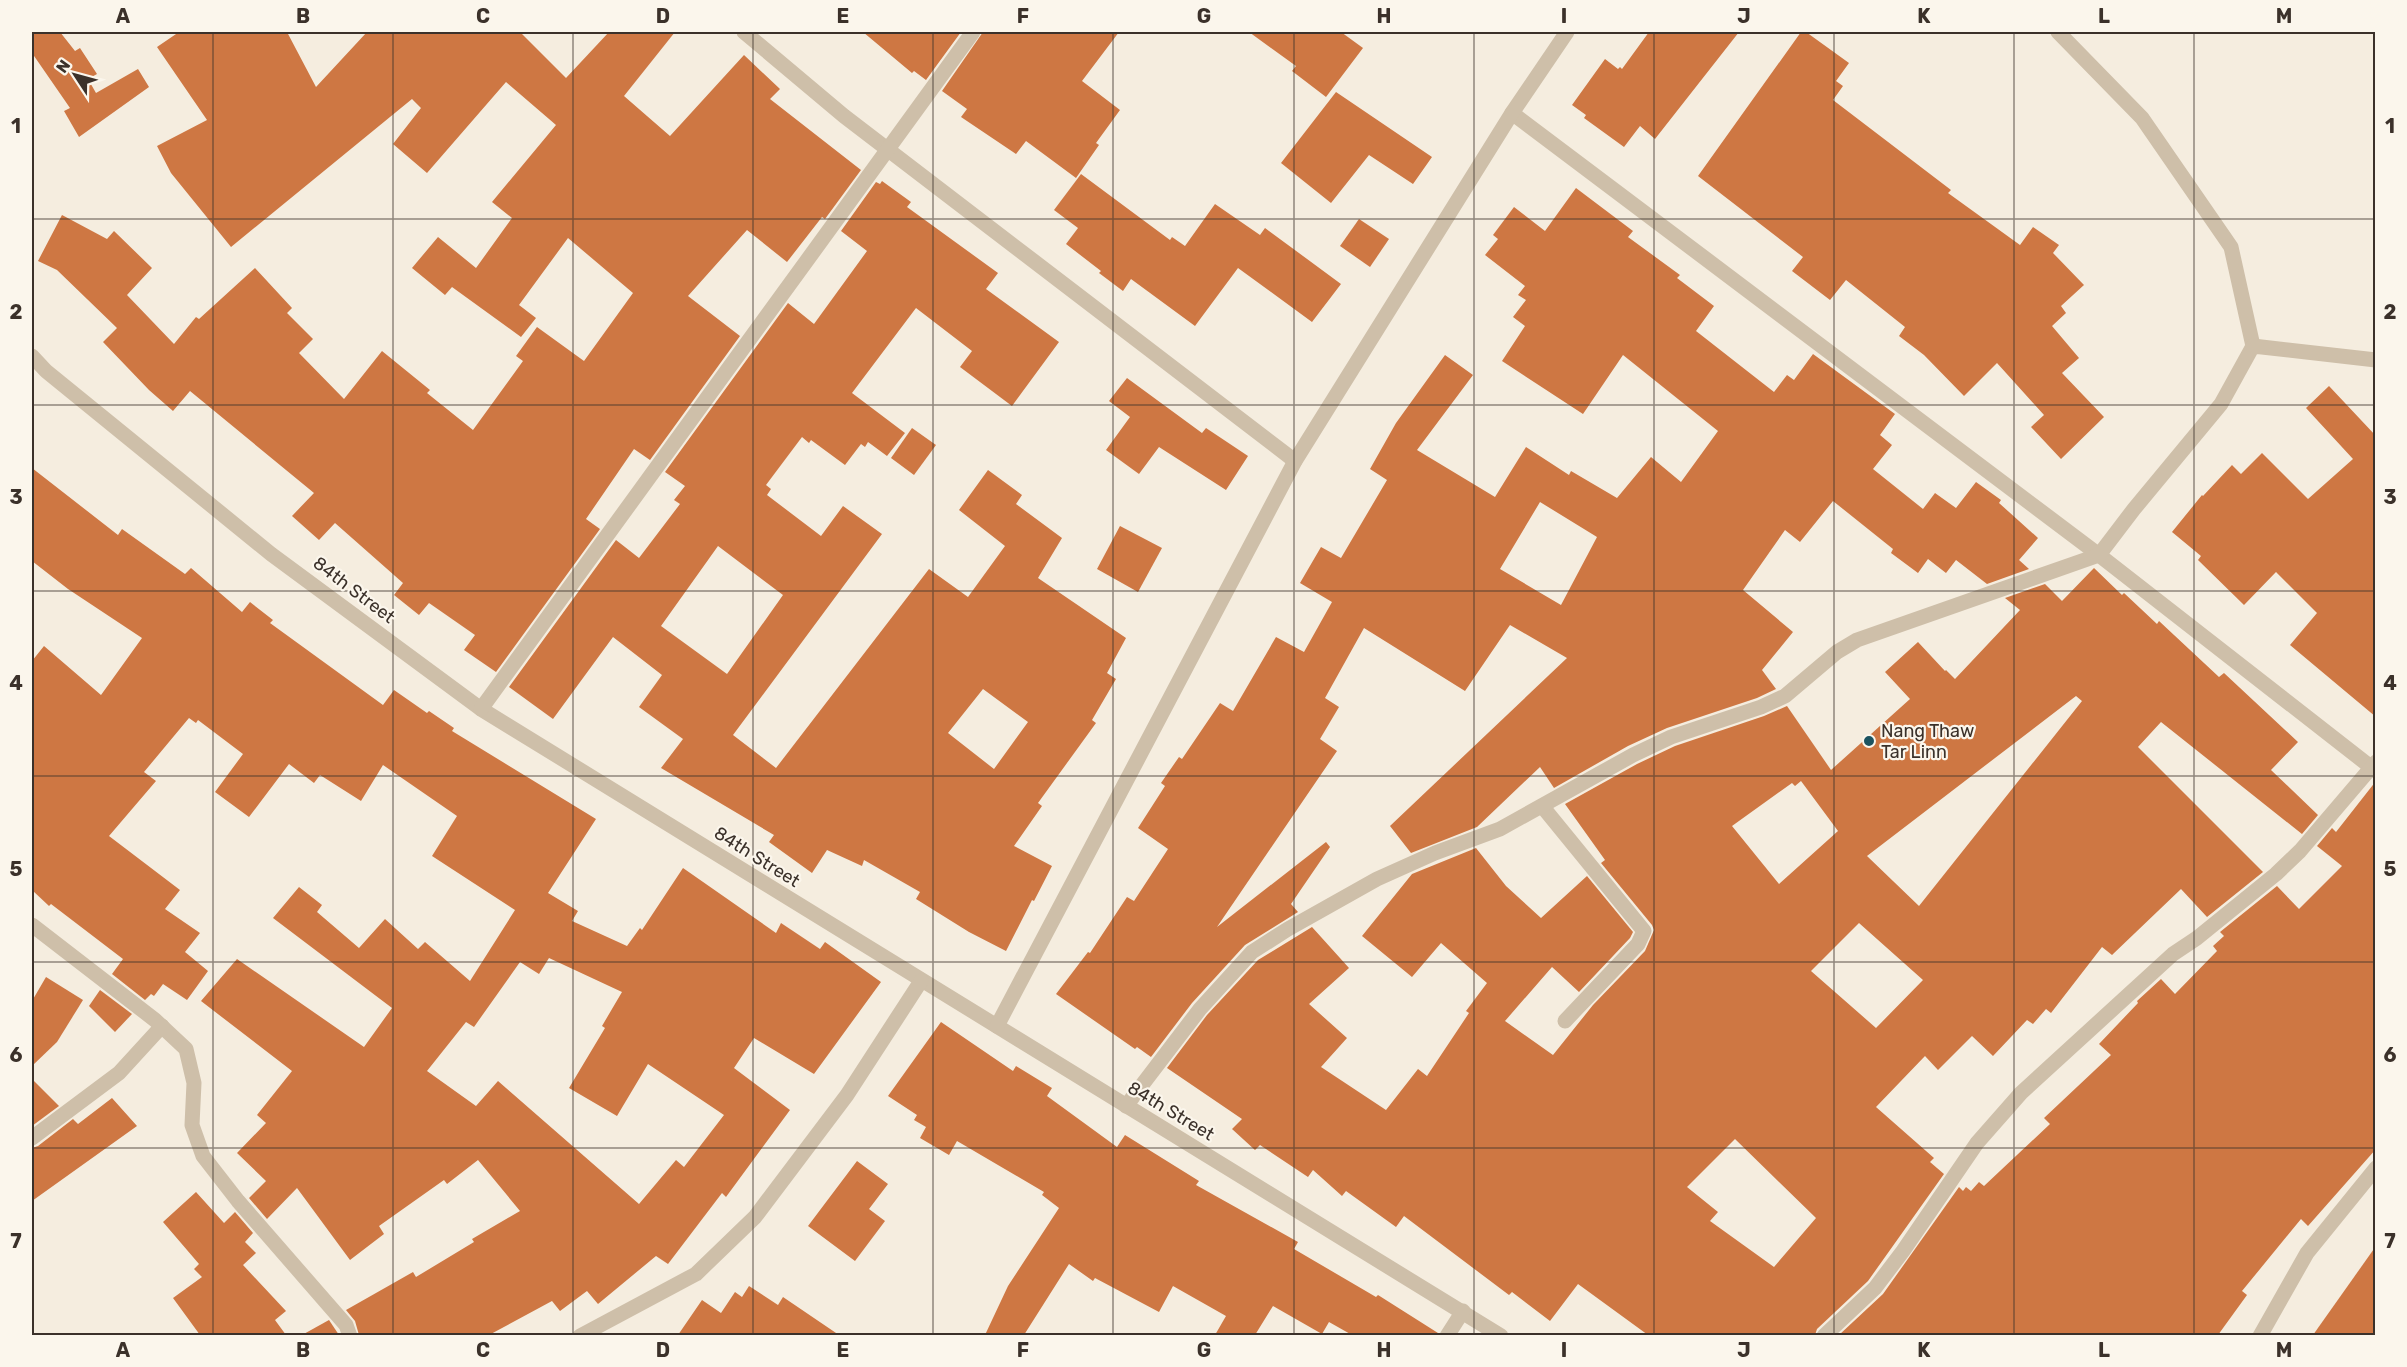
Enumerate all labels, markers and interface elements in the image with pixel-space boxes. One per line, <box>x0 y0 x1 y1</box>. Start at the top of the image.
text: A <box>116 4 131 28</box>
text: B <box>296 4 310 28</box>
text: C <box>476 4 490 28</box>
text: D <box>656 4 670 28</box>
text: E <box>837 4 849 28</box>
text: F <box>1017 4 1029 28</box>
text: G <box>1197 4 1211 28</box>
text: H <box>1377 4 1391 28</box>
text: I <box>1561 4 1567 28</box>
text: J <box>1737 4 1751 28</box>
text: K <box>1917 4 1931 28</box>
text: L <box>2098 4 2110 28</box>
text: M <box>2276 4 2292 28</box>
north arrow <box>45 45 105 105</box>
text: N <box>52 56 74 77</box>
text: 1 <box>11 114 21 138</box>
text: 1 <box>2385 114 2395 138</box>
text: 2 <box>10 300 23 324</box>
text: 2 <box>2384 300 2397 324</box>
text: 3 <box>9 485 23 509</box>
text: 3 <box>2383 485 2397 509</box>
street label: 84th Street <box>309 552 399 628</box>
text: 4 <box>9 671 23 695</box>
text: 4 <box>2383 671 2397 695</box>
place label: Nang Thaw Tar Linn <box>1881 720 1974 763</box>
marker: Nang Thaw Tar Linn <box>1862 734 1876 748</box>
street label: 84th Street <box>710 822 804 892</box>
text: 5 <box>10 857 23 881</box>
text: 5 <box>2384 857 2397 881</box>
text: 6 <box>9 1043 23 1067</box>
text: 6 <box>2383 1043 2397 1067</box>
street label: 84th Street <box>1124 1077 1218 1145</box>
text: 7 <box>10 1229 22 1253</box>
text: 7 <box>2384 1229 2396 1253</box>
text: A <box>116 1338 131 1362</box>
text: B <box>296 1338 310 1362</box>
text: C <box>476 1338 490 1362</box>
text: D <box>656 1338 670 1362</box>
text: E <box>837 1338 849 1362</box>
text: F <box>1017 1338 1029 1362</box>
text: G <box>1197 1338 1211 1362</box>
text: H <box>1377 1338 1391 1362</box>
text: I <box>1561 1338 1567 1362</box>
text: J <box>1737 1338 1751 1362</box>
text: K <box>1917 1338 1931 1362</box>
text: L <box>2098 1338 2110 1362</box>
text: M <box>2276 1338 2292 1362</box>

